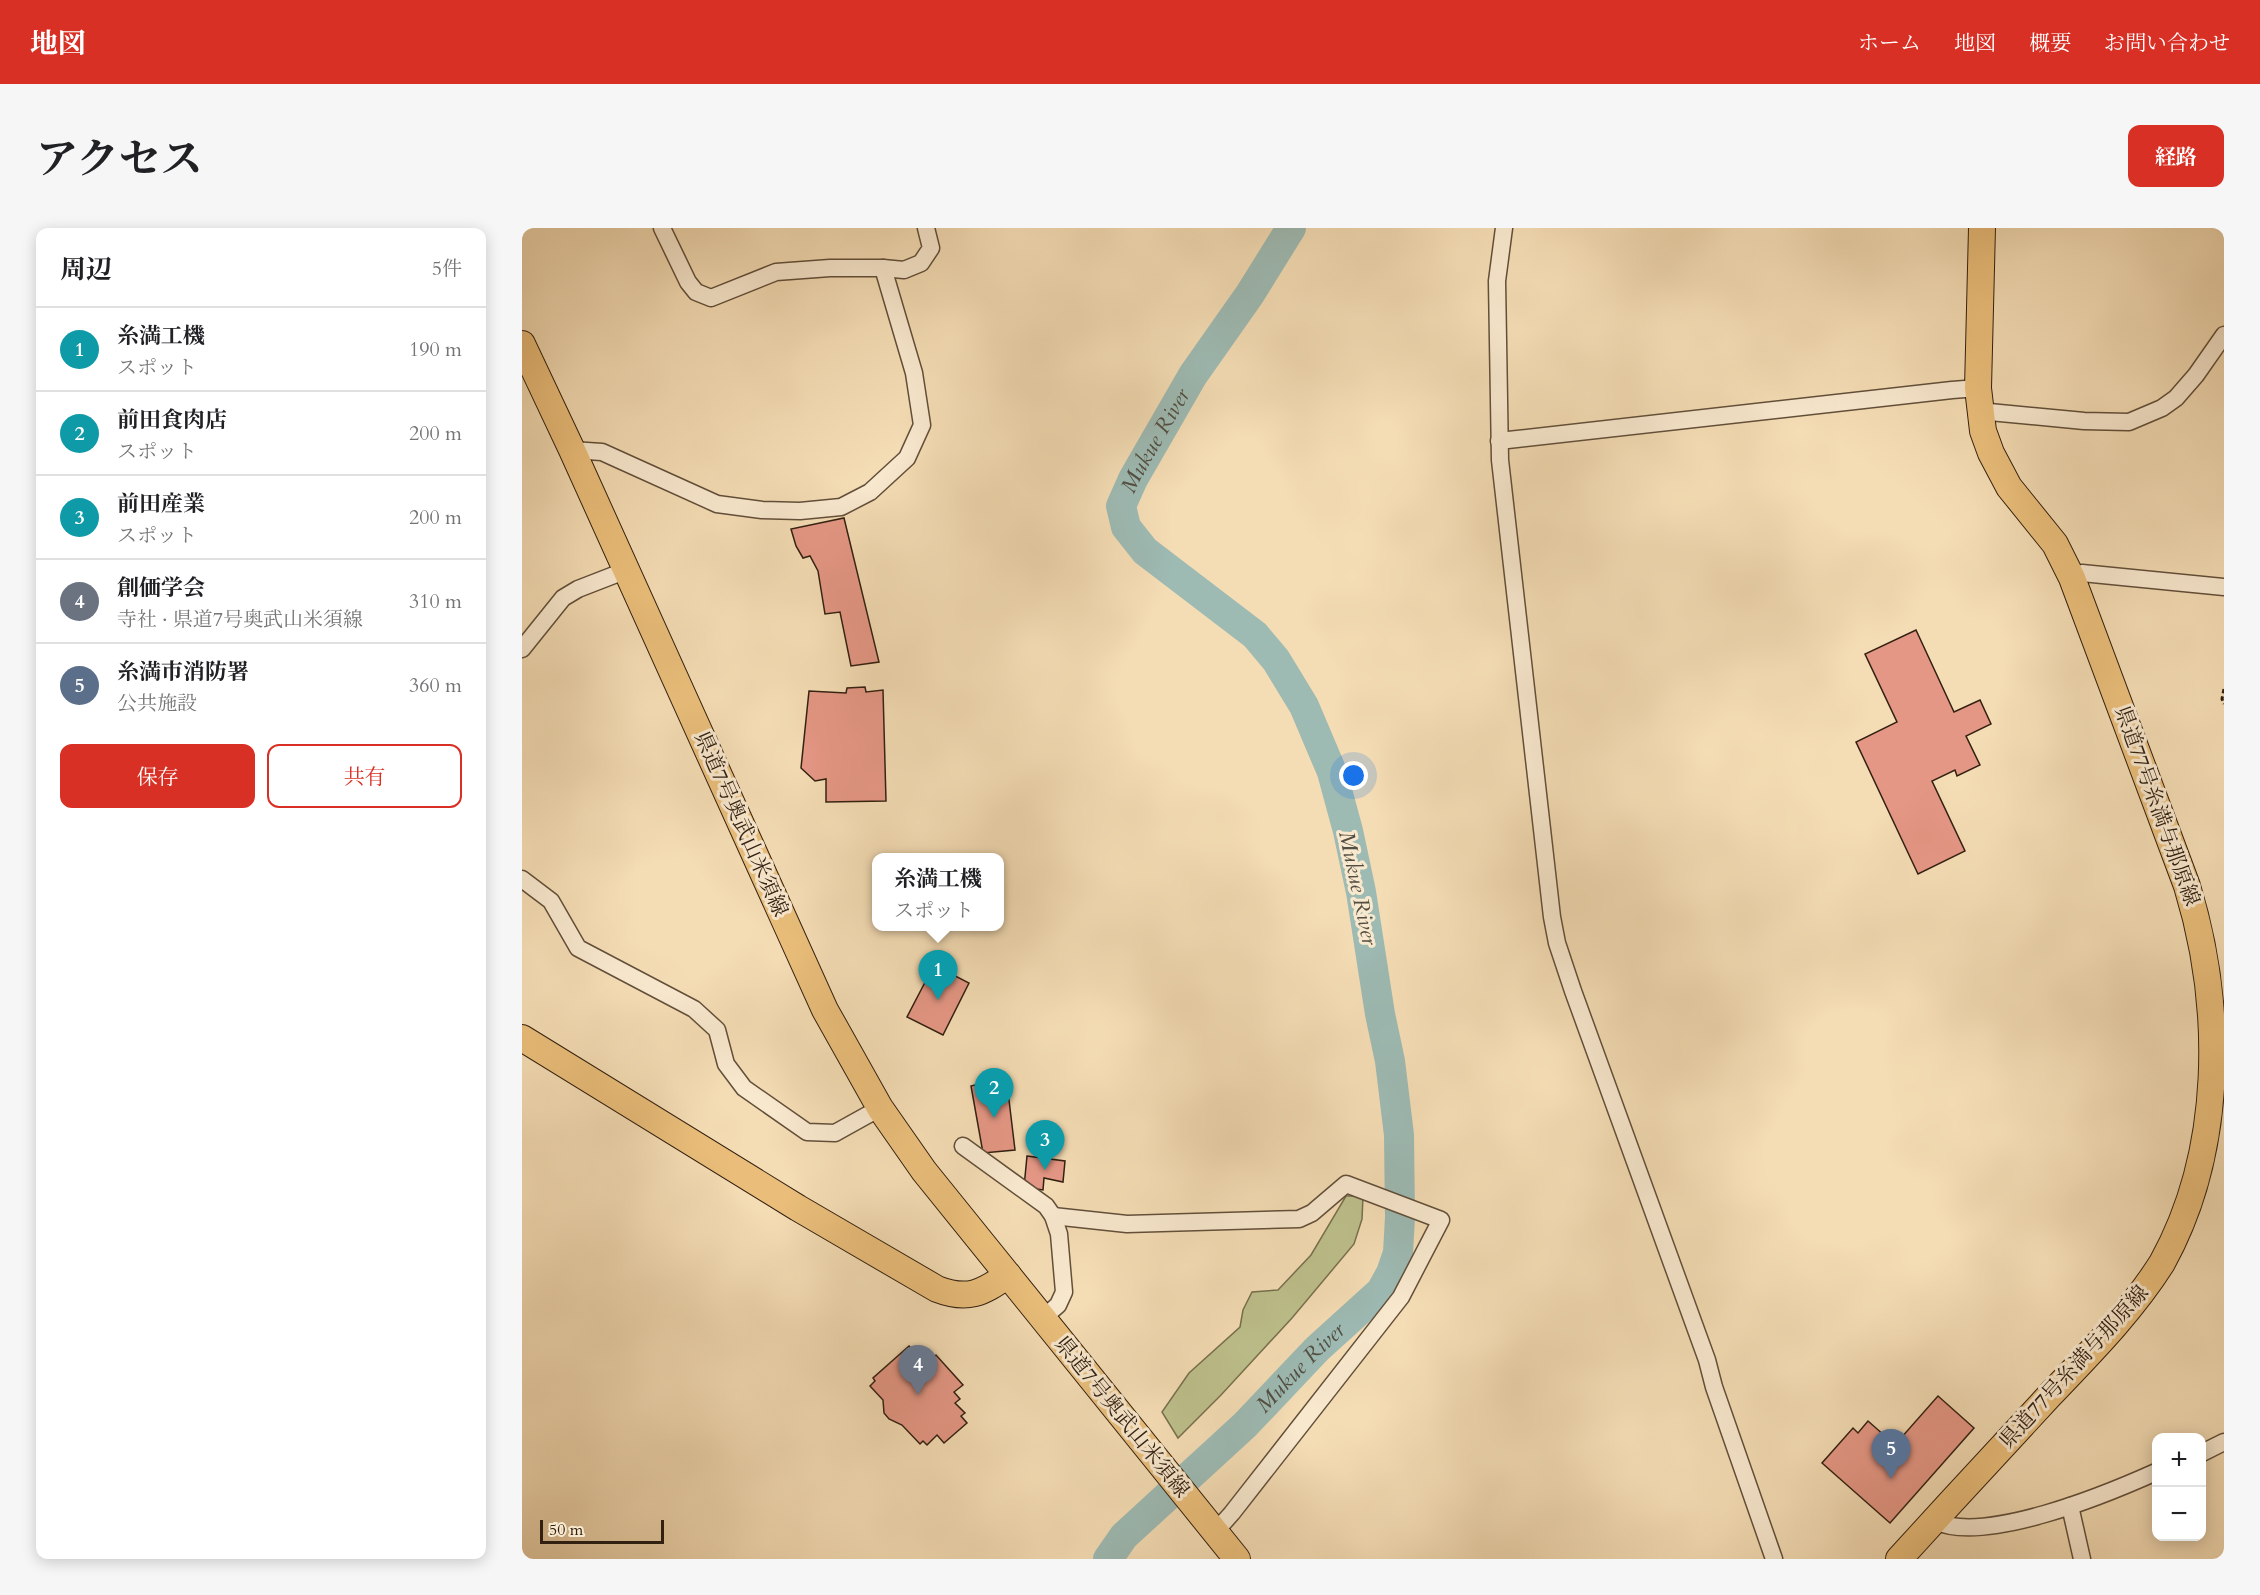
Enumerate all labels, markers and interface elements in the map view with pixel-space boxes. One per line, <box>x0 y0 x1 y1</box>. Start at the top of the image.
text: 地図 <box>30 25 86 63</box>
text: ホーム <box>1858 29 1921 58</box>
text: 地図 <box>1954 29 1996 58</box>
text: 概要 <box>2029 29 2071 58</box>
text: お問い合わせ <box>2104 29 2230 58</box>
button: 経路 <box>2128 125 2224 187</box>
text: アクセス <box>36 131 203 188</box>
text: 周辺 <box>60 252 112 287</box>
text: 5件 <box>432 255 462 282</box>
text: 糸満工機 <box>117 321 205 351</box>
text: 1 <box>74 336 85 363</box>
text: 190 m <box>409 336 462 363</box>
text: スポット <box>117 354 197 381</box>
water label: Mukue River <box>1114 383 1197 498</box>
text: 前田食肉店 <box>117 405 227 435</box>
text: 2 <box>74 420 85 447</box>
text: 200 m <box>409 420 462 447</box>
text: スポット <box>117 438 197 465</box>
text: 前田産業 <box>117 489 205 519</box>
text: 3 <box>74 504 85 531</box>
text: 200 m <box>409 504 462 531</box>
text: スポット <box>117 522 197 549</box>
text: 創価学会 <box>117 573 205 603</box>
text: 4 <box>74 588 85 615</box>
text: 310 m <box>409 588 462 615</box>
text: 寺社 · 県道7号奥武山米須線 <box>117 606 363 633</box>
text: 糸満市消防署 <box>117 657 249 687</box>
text: 5 <box>74 672 85 699</box>
text: 360 m <box>409 672 462 699</box>
text: 公共施設 <box>117 690 197 717</box>
street label: 県道77号糸満与那原線 <box>2107 702 2207 910</box>
street label: 県道7号奥武山米須線 <box>687 727 795 921</box>
button: 保存 <box>60 744 255 808</box>
button: 共有 <box>267 744 462 808</box>
your location <box>1339 761 1368 790</box>
water label: Mukue River <box>1331 828 1385 949</box>
popup <box>872 853 1004 931</box>
text: 糸満工機 <box>894 864 982 894</box>
text: スポット <box>894 897 974 924</box>
pin: 1 <box>918 950 958 1000</box>
pin: 2 <box>974 1068 1014 1118</box>
pin: 3 <box>1026 1120 1064 1170</box>
street label: 県道77号糸満与那原線 <box>1993 1279 2155 1455</box>
water label: Mukue River <box>1249 1315 1352 1419</box>
street label: 県道7号奥武山米須線 <box>1048 1330 1196 1504</box>
pin: 4 <box>898 1346 938 1395</box>
pin: 5 <box>1872 1430 1910 1479</box>
map controls <box>2152 1433 2206 1541</box>
button: + <box>2152 1433 2206 1487</box>
button: − <box>2152 1487 2206 1541</box>
scale bar <box>540 1517 664 1544</box>
text: 50 m <box>549 1519 583 1541</box>

